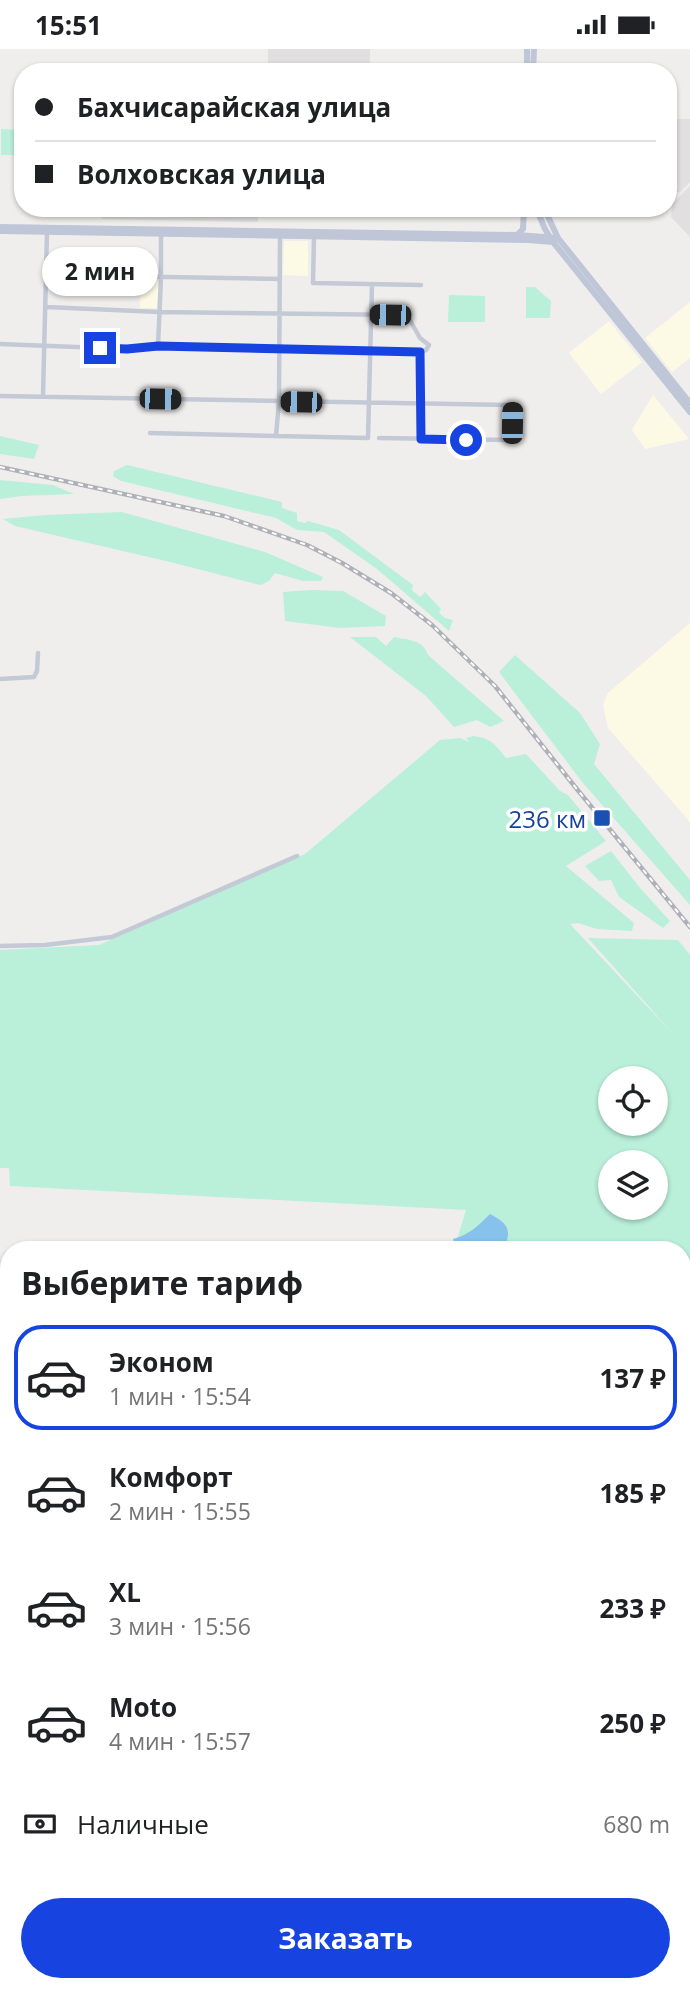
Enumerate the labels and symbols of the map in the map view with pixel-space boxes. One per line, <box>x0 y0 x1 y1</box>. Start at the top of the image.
callout: 2 мин <box>42 247 158 295</box>
car <box>369 304 412 326</box>
route end <box>84 332 116 364</box>
car <box>139 388 182 410</box>
car <box>280 391 323 413</box>
car <box>502 402 523 444</box>
route start <box>450 424 482 456</box>
place label: 236 км <box>509 802 586 835</box>
marker: 236 км <box>592 808 612 828</box>

